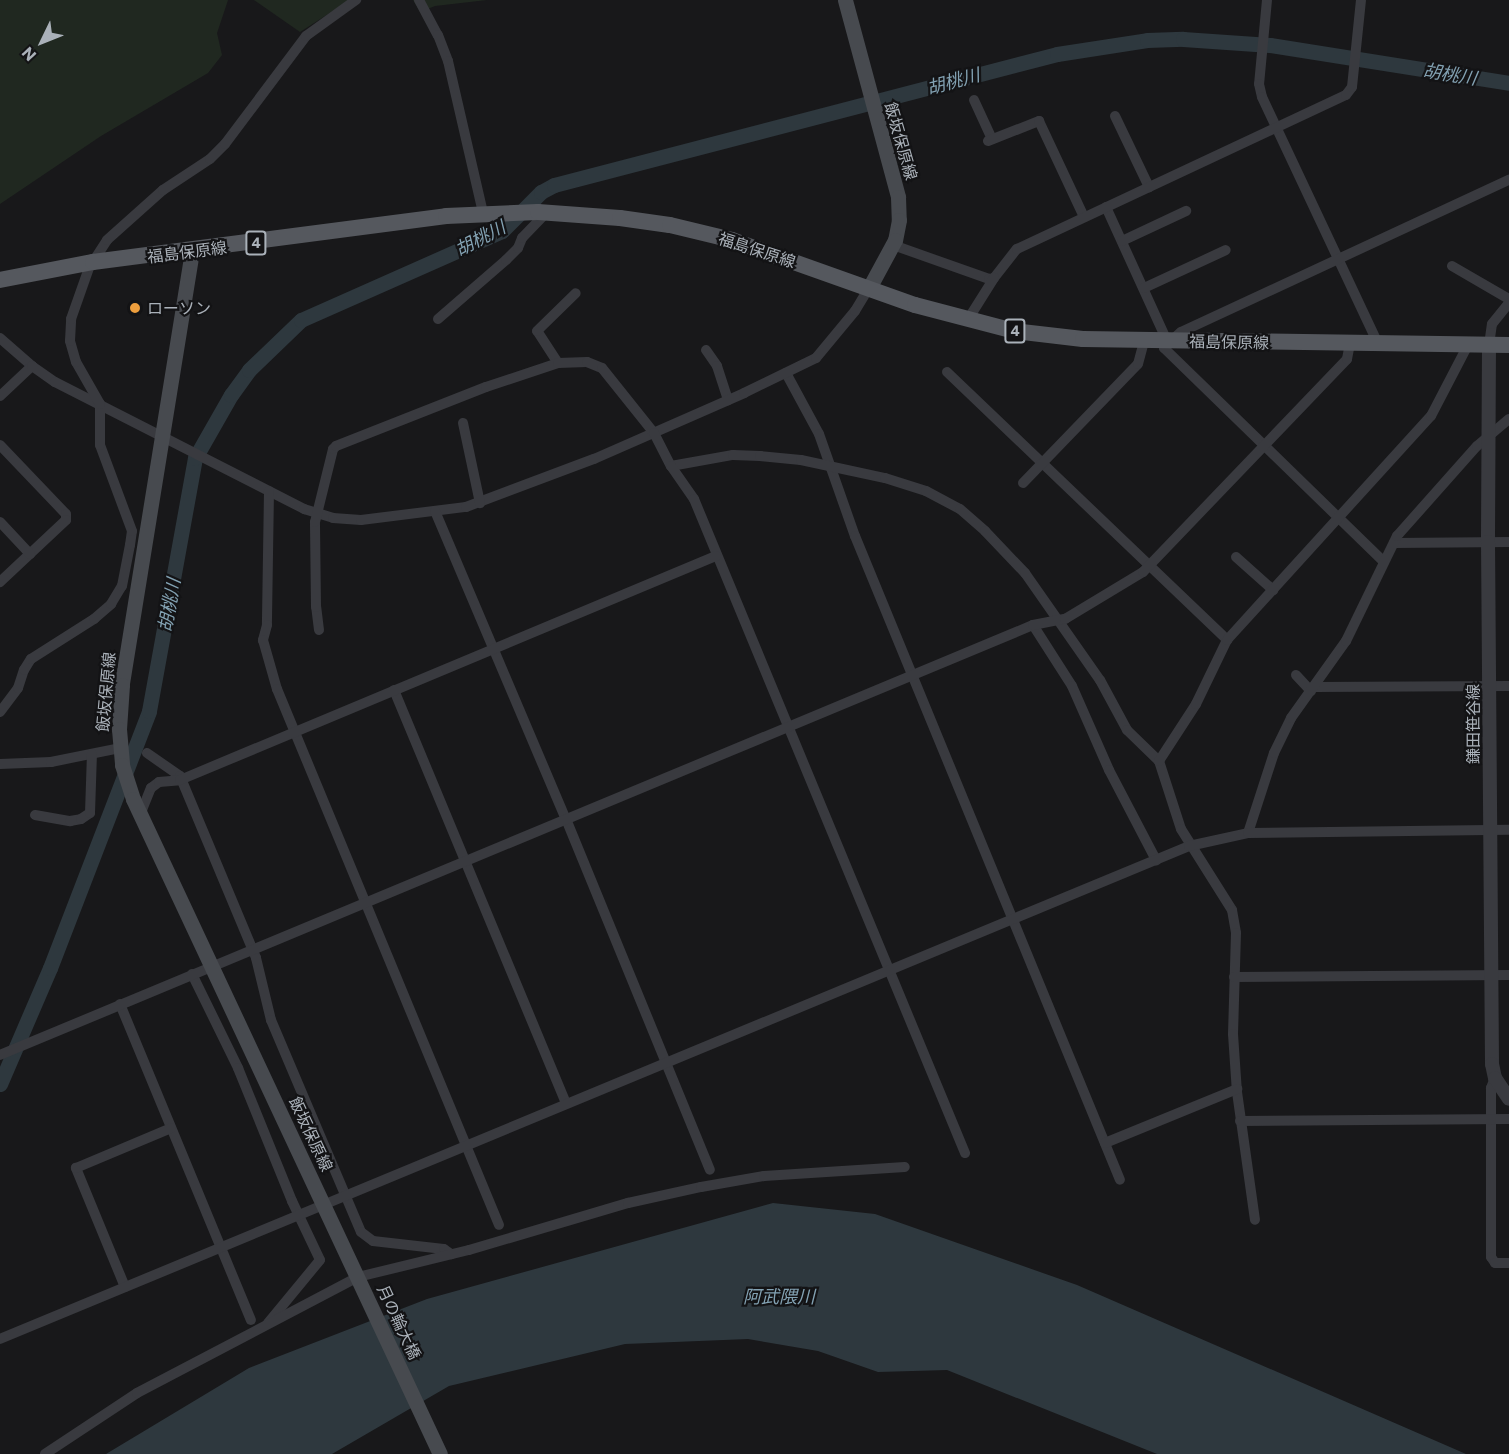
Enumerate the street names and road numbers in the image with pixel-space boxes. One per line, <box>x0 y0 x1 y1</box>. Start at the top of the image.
street label: 飯坂保原線 <box>881 100 921 182</box>
street label: 福島保原線 <box>716 229 798 271</box>
road number: 4 <box>244 231 268 255</box>
street label: 福島保原線 <box>146 238 228 266</box>
road number: 4 <box>1003 319 1027 343</box>
street label: 福島保原線 <box>1189 332 1269 352</box>
street label: 飯坂保原線 <box>93 651 119 733</box>
street label: 鎌田笹谷線 <box>1463 684 1483 764</box>
street label: 飯坂保原線 <box>285 1094 337 1174</box>
street label: 月の輪大橋 <box>373 1282 425 1362</box>

